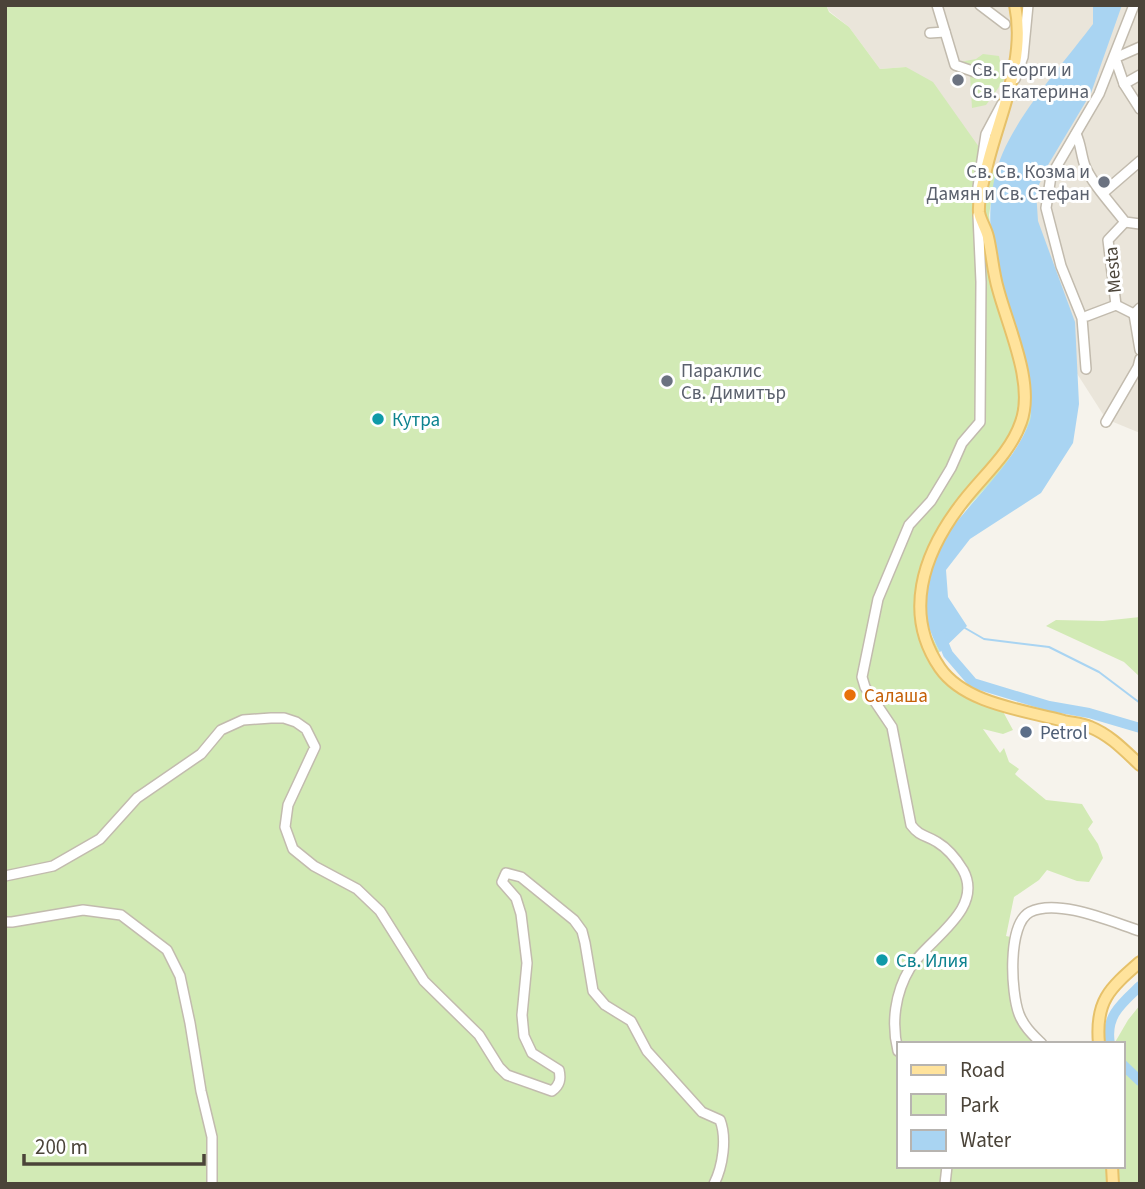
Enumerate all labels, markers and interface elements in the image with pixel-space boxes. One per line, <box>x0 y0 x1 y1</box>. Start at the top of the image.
place label: Св. Георги и Св. Екатерина <box>972 57 1089 106</box>
marker: Св. Георги и Св. Екатерина <box>950 72 966 88</box>
place label: Св. Св. Козма и Дамян и Св. Стефан <box>926 159 1090 208</box>
marker: Св. Св. Козма и Дамян и Св. Стефан <box>1096 174 1112 190</box>
street label: Mesta <box>1098 246 1129 294</box>
place label: Параклис Св. Димитър <box>681 358 786 407</box>
marker: Параклис Св. Димитър <box>659 373 675 389</box>
place label: Кутра <box>392 407 440 434</box>
marker: Кутра <box>370 411 386 427</box>
place label: Салаша <box>864 683 928 710</box>
marker: Салаша <box>842 687 858 703</box>
place label: Petrol <box>1040 720 1088 747</box>
marker: Petrol <box>1018 724 1034 740</box>
place label: Св. Илия <box>896 948 968 975</box>
marker: Св. Илия <box>874 952 890 968</box>
legend <box>897 1042 1124 1168</box>
text: Road <box>960 1055 1005 1085</box>
text: Park <box>960 1090 1000 1120</box>
scale bar <box>24 1122 205 1166</box>
text: Water <box>960 1125 1012 1155</box>
text: 200 m <box>35 1132 88 1162</box>

